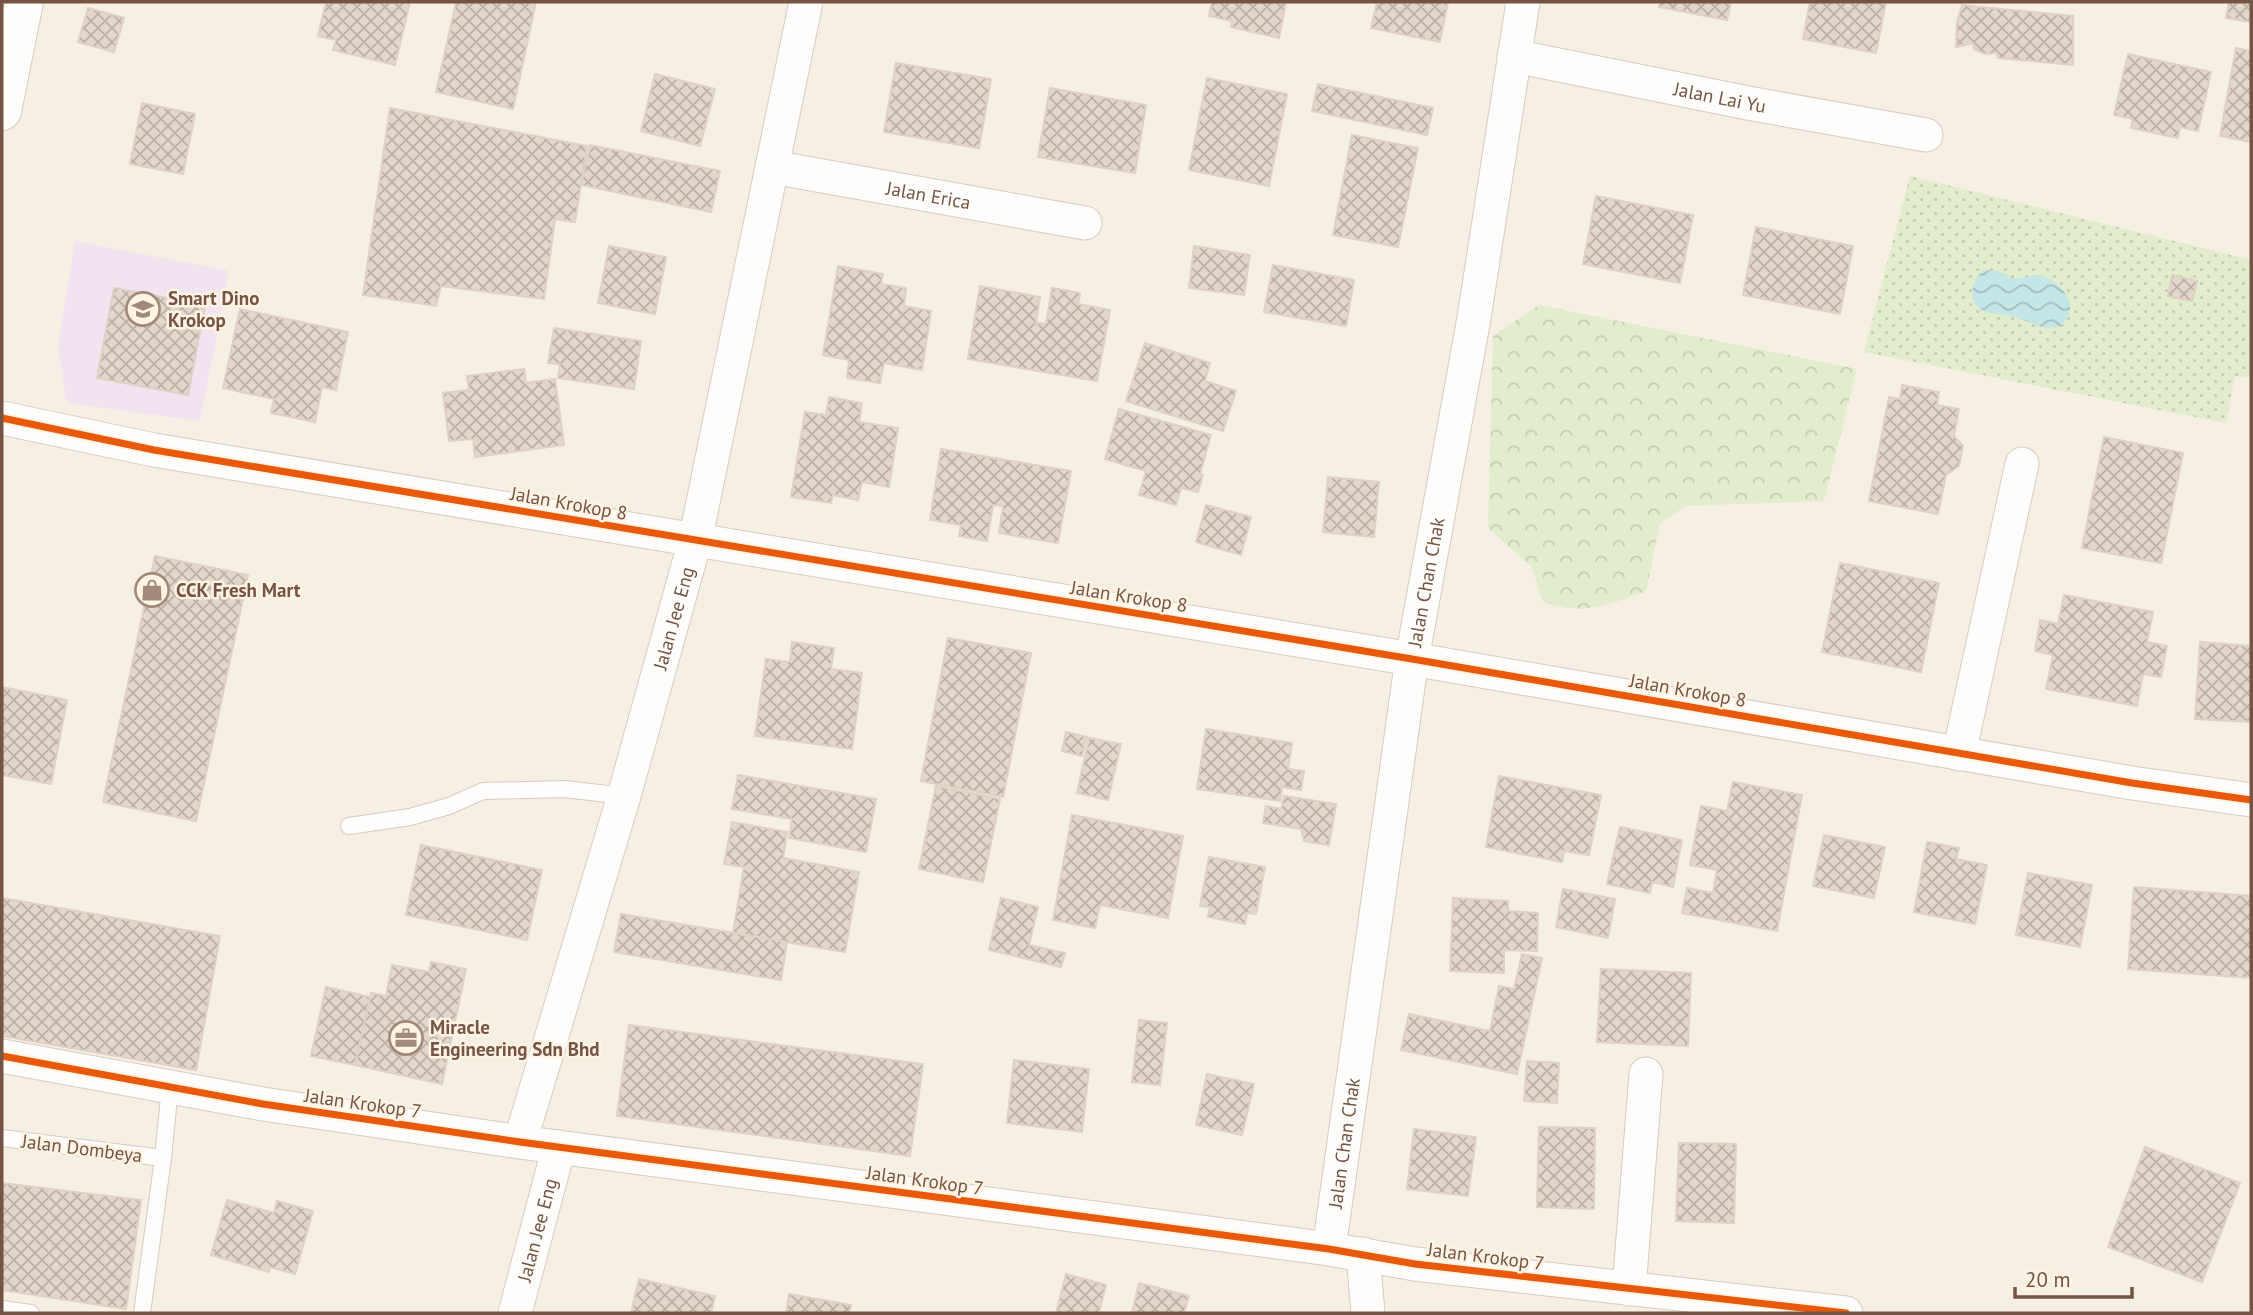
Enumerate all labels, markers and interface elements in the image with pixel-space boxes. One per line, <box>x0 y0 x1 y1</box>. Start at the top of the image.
street label: Jalan Lai Yu <box>1671 76 1768 118</box>
street label: Jalan Erica <box>883 176 973 214</box>
place label: Smart Dino Krokop <box>168 286 259 332</box>
school or university icon: Smart Dino Krokop <box>124 290 162 328</box>
street label: Jalan Krokop 8 <box>508 481 629 525</box>
street label: Jalan Chan Chak <box>1402 515 1450 650</box>
street label: Jalan Jee Eng <box>648 564 699 673</box>
shop icon: CCK Fresh Mart <box>133 571 171 609</box>
street label: Jalan Krokop 8 <box>1068 575 1189 617</box>
place label: CCK Fresh Mart <box>176 578 301 602</box>
street label: Jalan Krokop 8 <box>1627 668 1748 712</box>
place label: Miracle Engineering Sdn Bhd <box>430 1015 600 1061</box>
office icon: Miracle Engineering Sdn Bhd <box>387 1019 425 1057</box>
street label: Jalan Chan Chak <box>1323 1076 1365 1211</box>
street label: Jalan Krokop 7 <box>302 1083 423 1123</box>
street label: Jalan Dombeya <box>19 1129 144 1167</box>
street label: Jalan Krokop 7 <box>864 1160 985 1200</box>
street label: Jalan Jee Eng <box>512 1176 562 1285</box>
street label: Jalan Krokop 7 <box>1425 1237 1546 1275</box>
scale bar <box>2015 1256 2132 1300</box>
text: 20 m <box>2025 1266 2071 1293</box>

